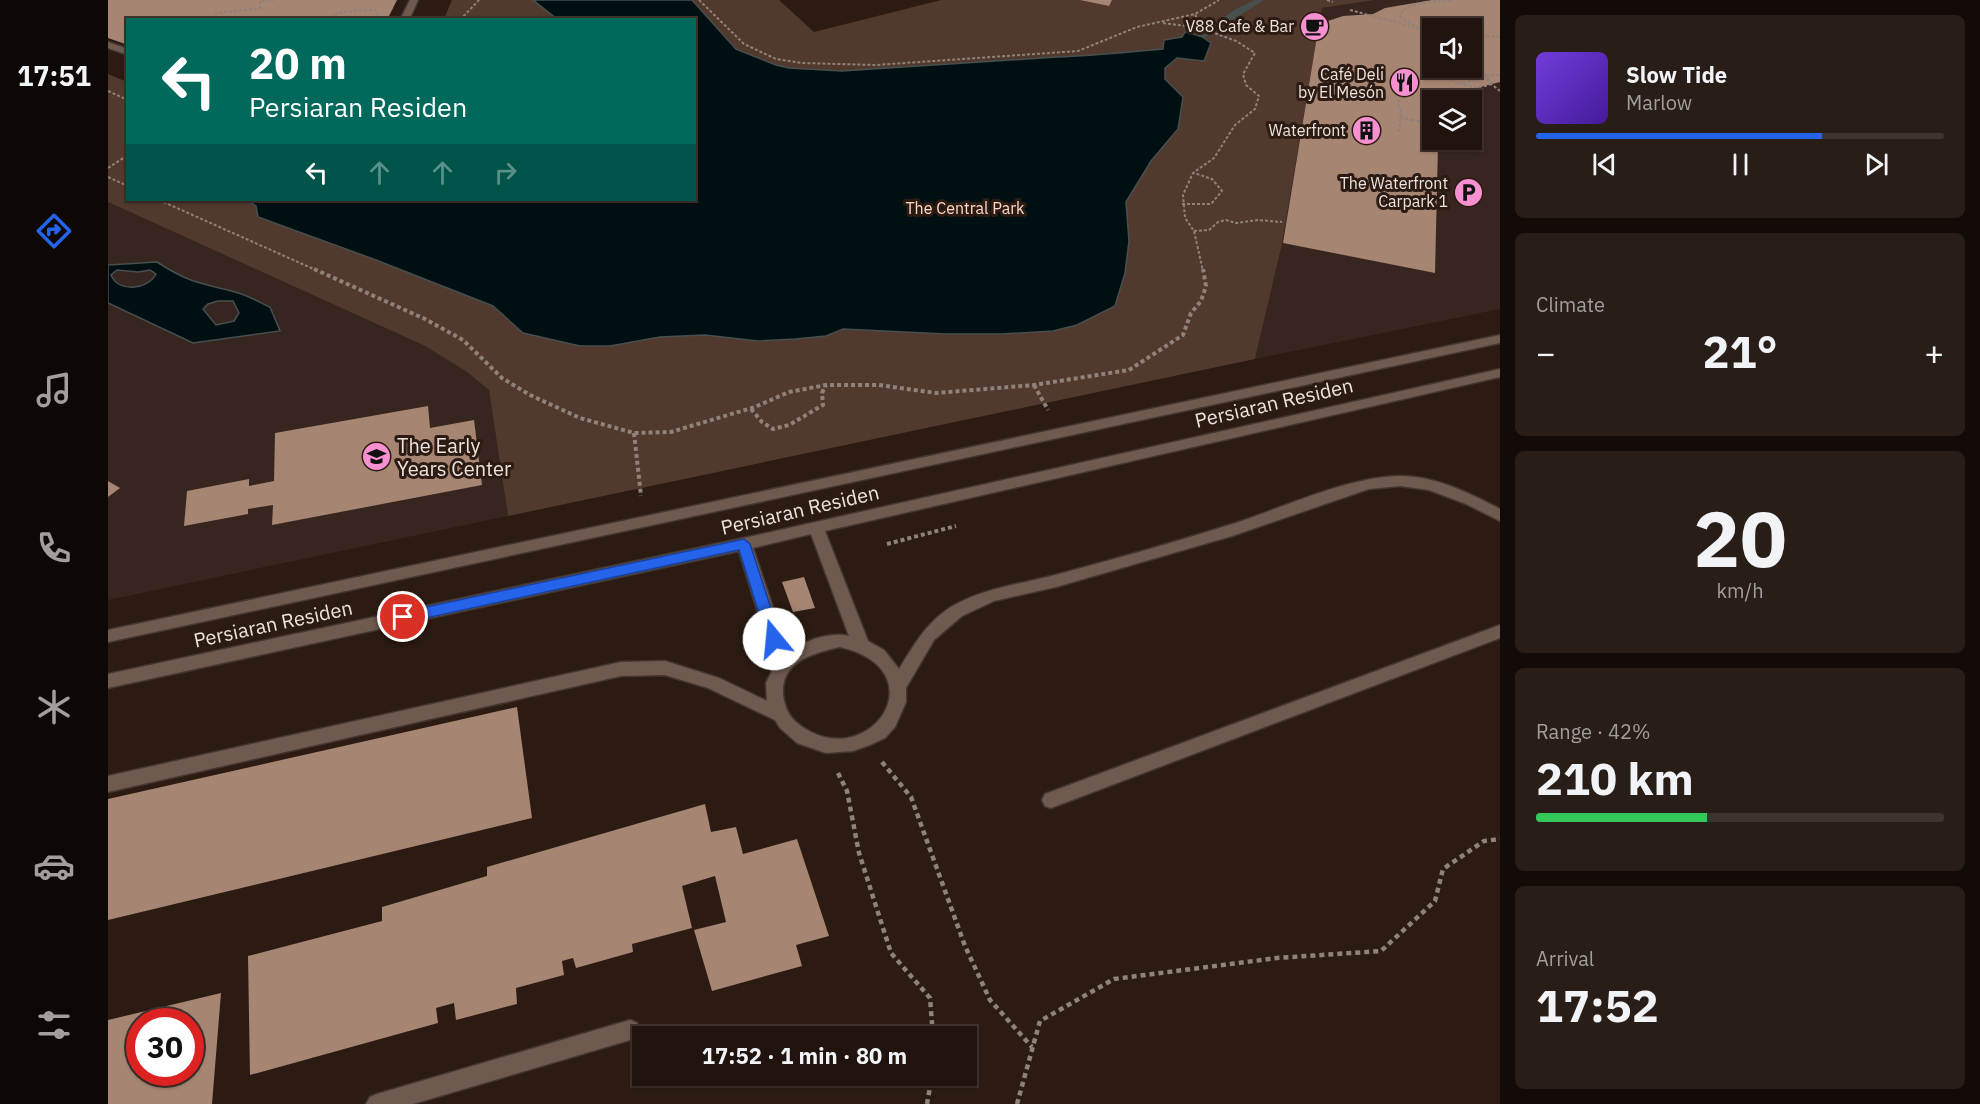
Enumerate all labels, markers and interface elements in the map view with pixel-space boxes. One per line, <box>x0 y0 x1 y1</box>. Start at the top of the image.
cafe icon: V88 Cafe & Bar <box>1299 10 1331 42</box>
place label: V88 Cafe & Bar <box>1185 16 1294 36</box>
map controls <box>1422 18 1482 150</box>
button: sound <box>1422 18 1482 78</box>
text: 20 m <box>249 36 347 91</box>
icon: left <box>150 42 228 120</box>
text: 17:51 <box>17 58 91 93</box>
text: Slow Tide <box>1626 60 1727 89</box>
place label: Café Deli by El Mesón <box>1298 64 1384 102</box>
restaurant icon: Café Deli by El Mesón <box>1389 67 1421 99</box>
text: Persiaran Residen <box>249 89 467 124</box>
text: Marlow <box>1626 89 1692 116</box>
button: layers <box>1422 90 1482 150</box>
building icon: Waterfront <box>1351 114 1383 146</box>
place label: Waterfront <box>1268 120 1346 140</box>
icon: previous <box>1588 148 1621 181</box>
icon: pause <box>1724 148 1757 181</box>
icon: next <box>1860 148 1893 181</box>
icon: left <box>300 156 333 189</box>
icon: ahead <box>363 156 396 189</box>
icon: ahead <box>426 156 459 189</box>
icon: right <box>489 156 522 189</box>
place label: The Waterfront Carpark 1 <box>1340 173 1448 211</box>
parking icon: The Waterfront Carpark 1 <box>1453 176 1485 208</box>
park label: The Central Park <box>905 198 1025 218</box>
icon: directions <box>33 210 75 252</box>
text: Climate <box>1536 291 1605 318</box>
text: 21° <box>1702 322 1778 380</box>
text: − <box>1536 331 1556 374</box>
text: + <box>1924 331 1944 374</box>
icon: music <box>33 369 75 411</box>
street label: Persiaran Residen <box>1192 371 1356 434</box>
place label: The Early Years Center <box>397 432 511 482</box>
school or university icon: The Early Years Center <box>360 441 392 473</box>
street label: Persiaran Residen <box>718 478 882 541</box>
text: 20 <box>1693 487 1787 588</box>
icon: phone <box>33 527 75 569</box>
text: km/h <box>1716 577 1764 604</box>
pin <box>377 591 428 642</box>
street label: Persiaran Residen <box>191 594 355 654</box>
icon: arrive <box>386 600 419 633</box>
position arrow <box>742 607 806 671</box>
icon: climate <box>33 686 75 728</box>
text: Range · 42% <box>1536 718 1651 745</box>
text: 210 km <box>1536 749 1694 807</box>
icon: car <box>33 845 75 887</box>
text: Arrival <box>1536 945 1594 972</box>
text: 17:52 <box>1536 976 1659 1034</box>
icon: filters <box>33 1004 75 1046</box>
speed limit sign: 30 <box>126 1008 204 1086</box>
text: 17:52 · 1 min · 80 m <box>702 1041 907 1070</box>

